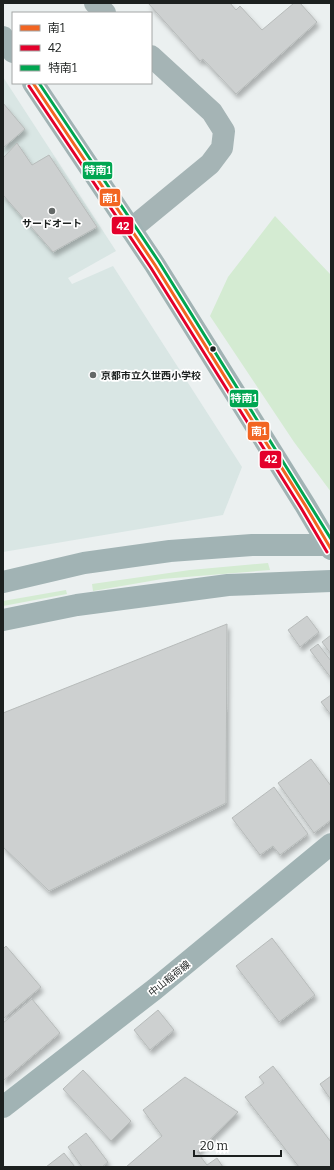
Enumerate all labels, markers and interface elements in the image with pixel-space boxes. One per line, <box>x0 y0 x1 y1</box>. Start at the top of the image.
legend <box>12 12 152 84</box>
text: 南1 <box>48 21 65 35</box>
text: 42 <box>48 41 62 55</box>
text: 特南1 <box>48 61 77 75</box>
line badge: 特南1 <box>82 161 113 180</box>
text: 特南1 <box>85 164 112 177</box>
line badge: 南1 <box>99 188 121 207</box>
text: 南1 <box>102 192 118 205</box>
marker: サードオート <box>47 206 57 216</box>
line badge: 42 <box>111 216 134 235</box>
place label: サードオート <box>22 218 82 230</box>
text: 42 <box>117 220 129 233</box>
unlabelled marker <box>208 344 218 354</box>
marker: 京都市立久世西小学校 <box>88 370 98 380</box>
place label: 京都市立久世西小学校 <box>101 370 201 382</box>
line badge: 特南1 <box>229 389 259 408</box>
text: 特南1 <box>231 392 258 405</box>
line badge: 南1 <box>247 421 270 441</box>
text: 南1 <box>251 425 267 438</box>
line badge: 42 <box>259 450 282 469</box>
text: 42 <box>265 453 277 466</box>
street label: 中山稲荷線 <box>146 958 193 999</box>
scale bar <box>194 1132 281 1158</box>
text: 20 m <box>200 1139 229 1153</box>

